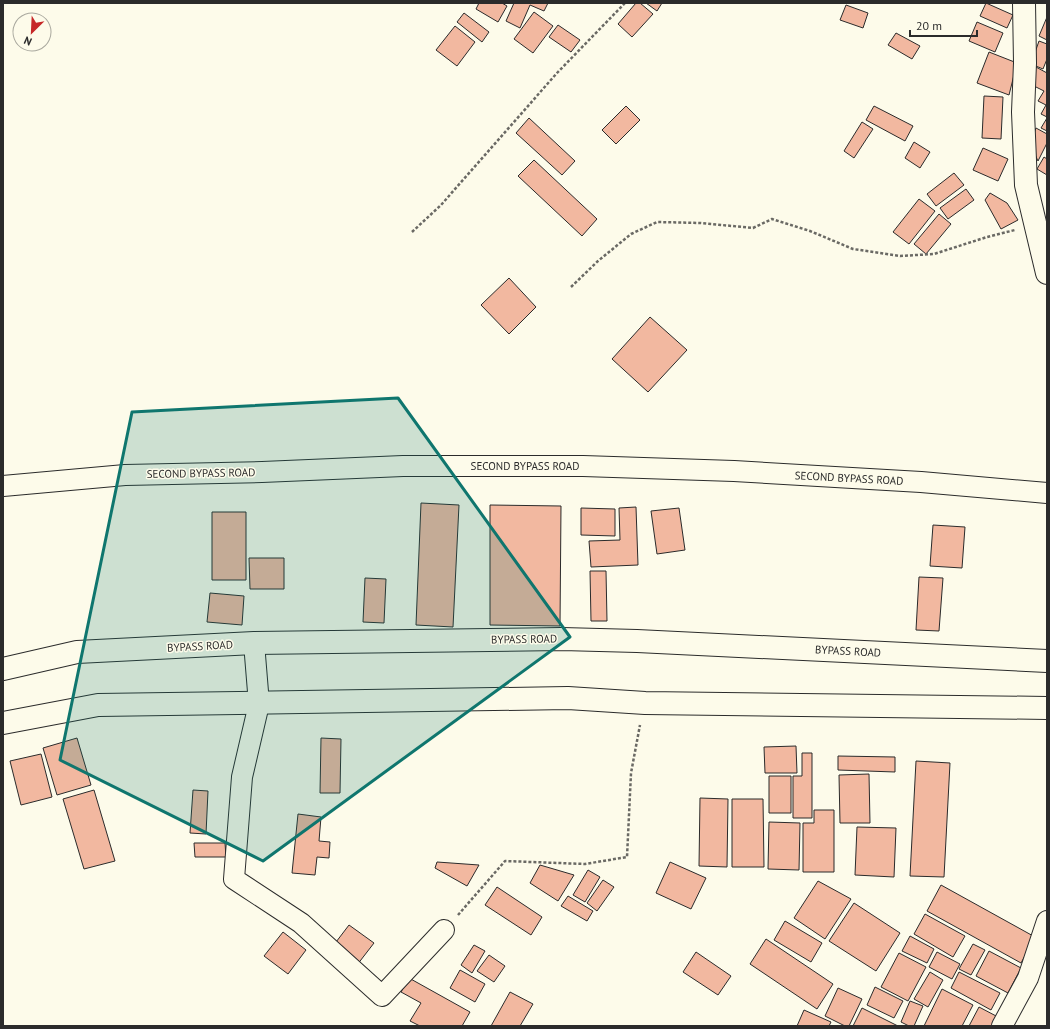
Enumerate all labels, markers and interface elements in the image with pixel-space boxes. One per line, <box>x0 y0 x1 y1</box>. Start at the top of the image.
north arrow <box>12 12 52 52</box>
scale bar <box>910 12 977 38</box>
text: 20 m <box>916 18 942 33</box>
text: N <box>22 33 34 49</box>
street label: SECOND BYPASS ROAD <box>471 459 579 473</box>
street label: SECOND BYPASS ROAD <box>146 465 256 481</box>
street label: SECOND BYPASS ROAD <box>794 468 904 488</box>
street label: BYPASS ROAD <box>491 631 557 647</box>
street label: BYPASS ROAD <box>167 637 233 655</box>
street label: BYPASS ROAD <box>815 642 881 660</box>

